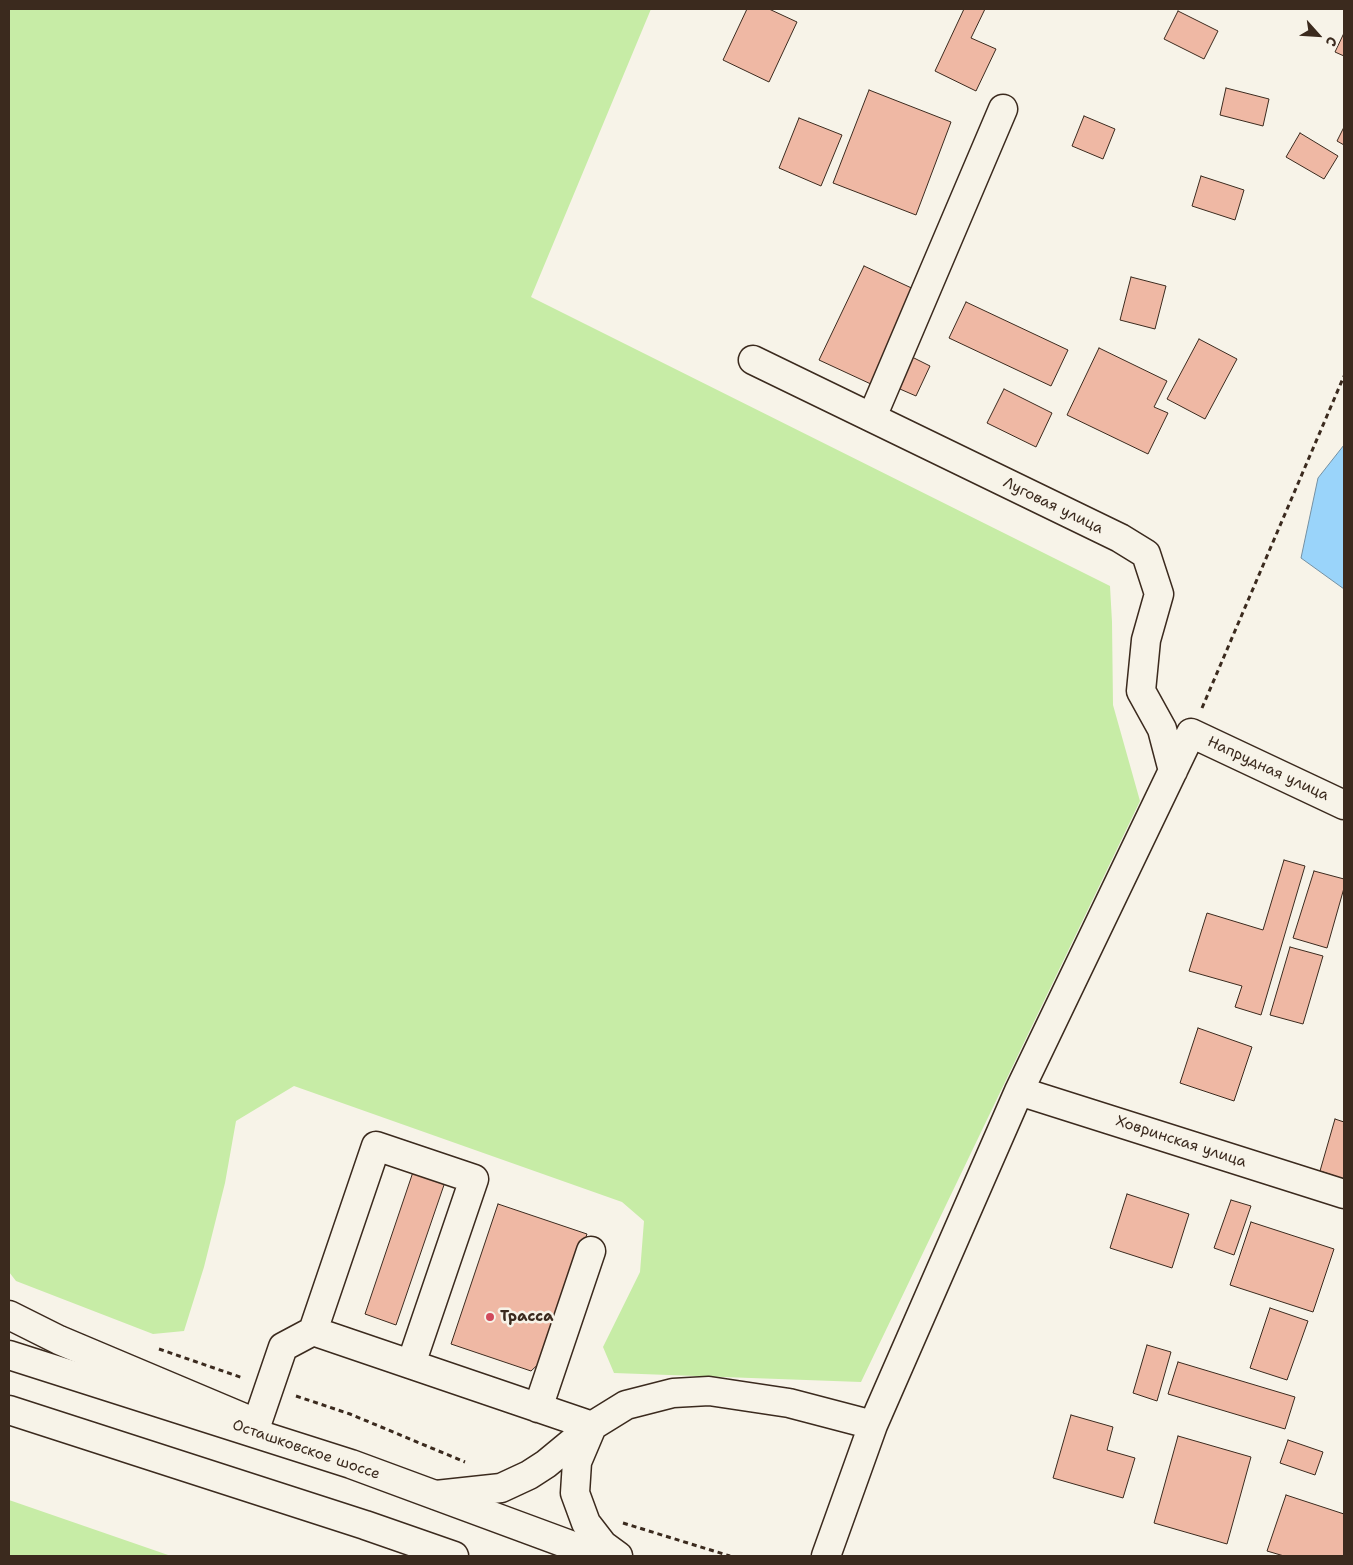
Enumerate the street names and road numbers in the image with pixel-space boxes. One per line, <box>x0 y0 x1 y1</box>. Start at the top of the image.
street label: Луговая улица <box>1000 474 1106 538</box>
street label: Напрудная улица <box>1204 733 1332 805</box>
street label: Ховринская улица <box>1113 1112 1249 1172</box>
street label: Осташковское шоссе <box>230 1416 382 1484</box>

